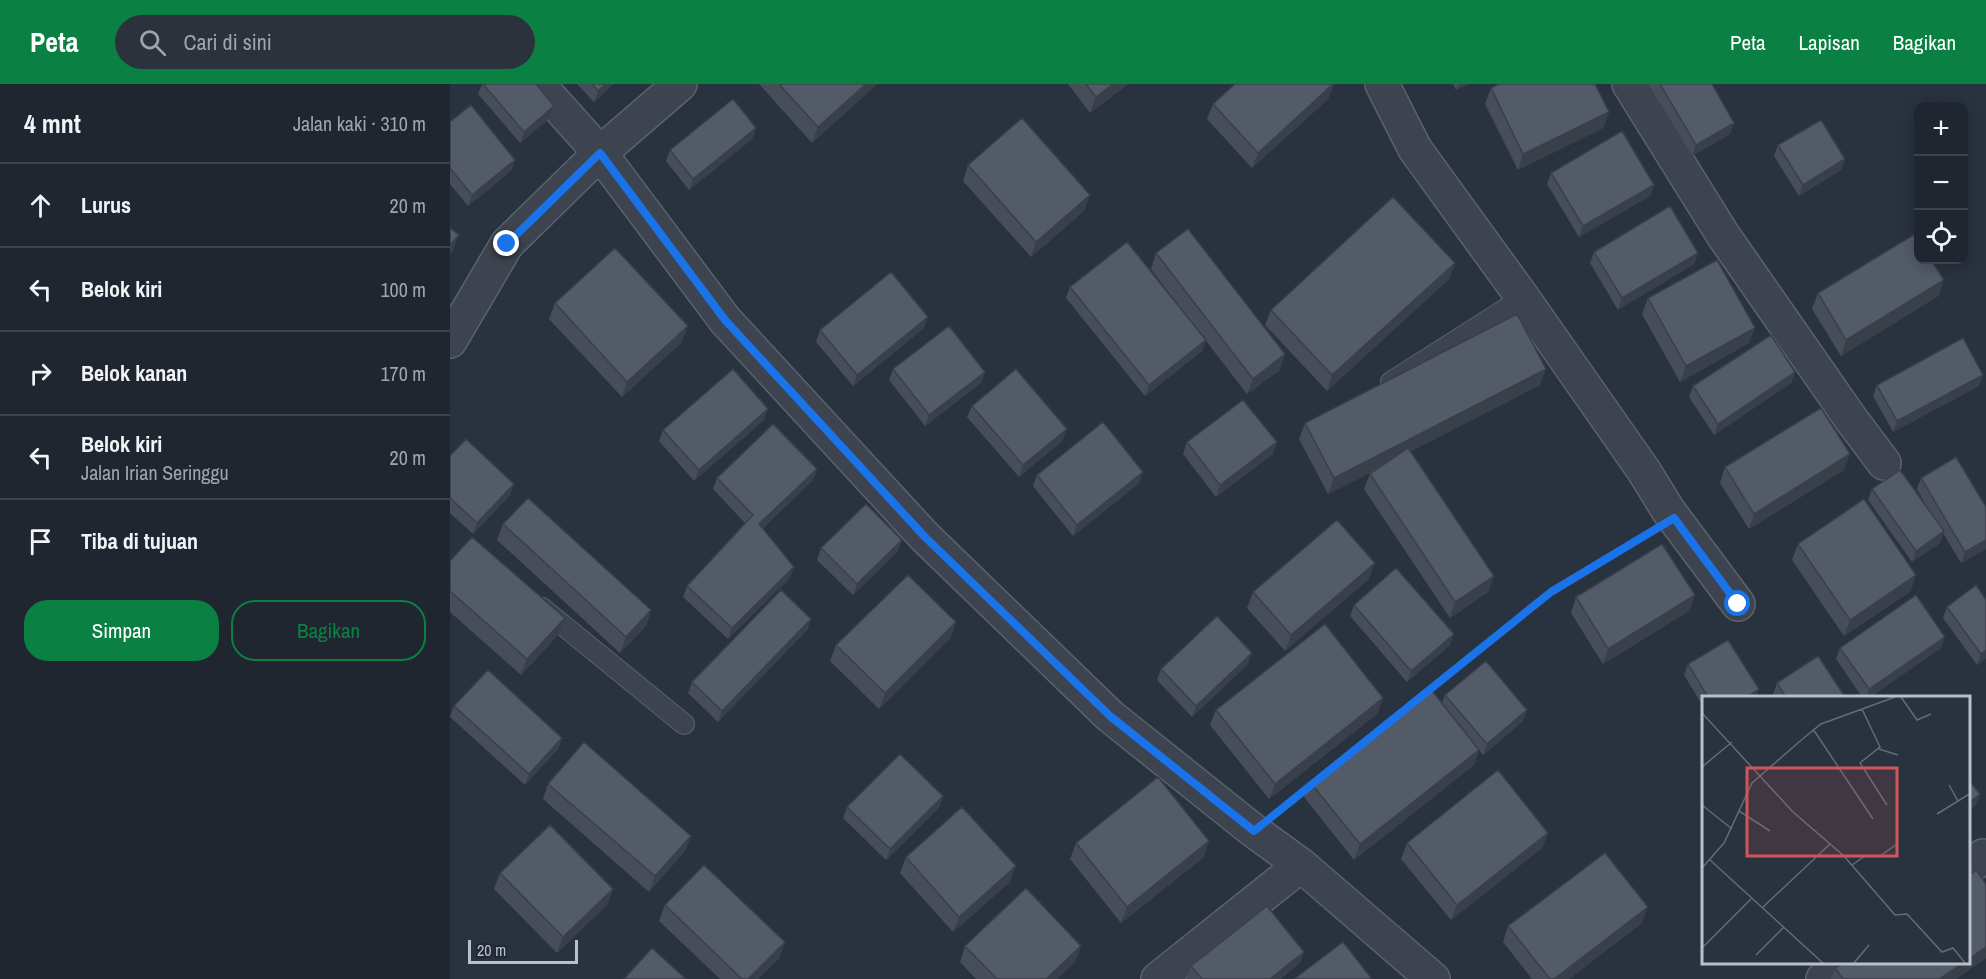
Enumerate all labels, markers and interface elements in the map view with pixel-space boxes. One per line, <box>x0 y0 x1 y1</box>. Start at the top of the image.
search box <box>115 15 535 69</box>
text: Peta <box>30 23 79 61</box>
icon: search <box>136 26 169 59</box>
text: Cari di sini <box>184 27 272 57</box>
text: Peta <box>1730 28 1766 57</box>
text: Lapisan <box>1799 28 1860 57</box>
text: Bagikan <box>1893 28 1956 57</box>
map controls <box>1914 102 1968 264</box>
button: + <box>1914 102 1968 156</box>
text: 4 mnt <box>24 106 81 141</box>
text: Jalan kaki · 310 m <box>293 110 426 137</box>
button: − <box>1914 156 1968 210</box>
icon: ahead <box>24 189 57 222</box>
text: Lurus <box>81 190 131 220</box>
text: 20 m <box>390 192 426 219</box>
button: locate <box>1914 210 1968 264</box>
route end <box>493 230 519 256</box>
icon: left <box>24 273 57 306</box>
text: Belok kiri <box>81 274 162 304</box>
text: 100 m <box>380 276 426 303</box>
icon: right <box>24 357 57 390</box>
text: Belok kanan <box>81 358 187 388</box>
text: 170 m <box>380 360 426 387</box>
text: Belok kiri <box>81 429 162 459</box>
icon: left <box>24 441 57 474</box>
text: 20 m <box>390 444 426 471</box>
text: Jalan Irian Seringgu <box>81 459 229 486</box>
icon: arrive <box>24 525 57 558</box>
text: Tiba di tujuan <box>81 526 198 556</box>
route start <box>1724 590 1750 616</box>
button: Simpan <box>24 600 219 661</box>
button: Bagikan <box>231 600 426 661</box>
inset map <box>1702 696 1971 964</box>
scale bar <box>468 937 578 964</box>
text: 20 m <box>477 939 506 961</box>

